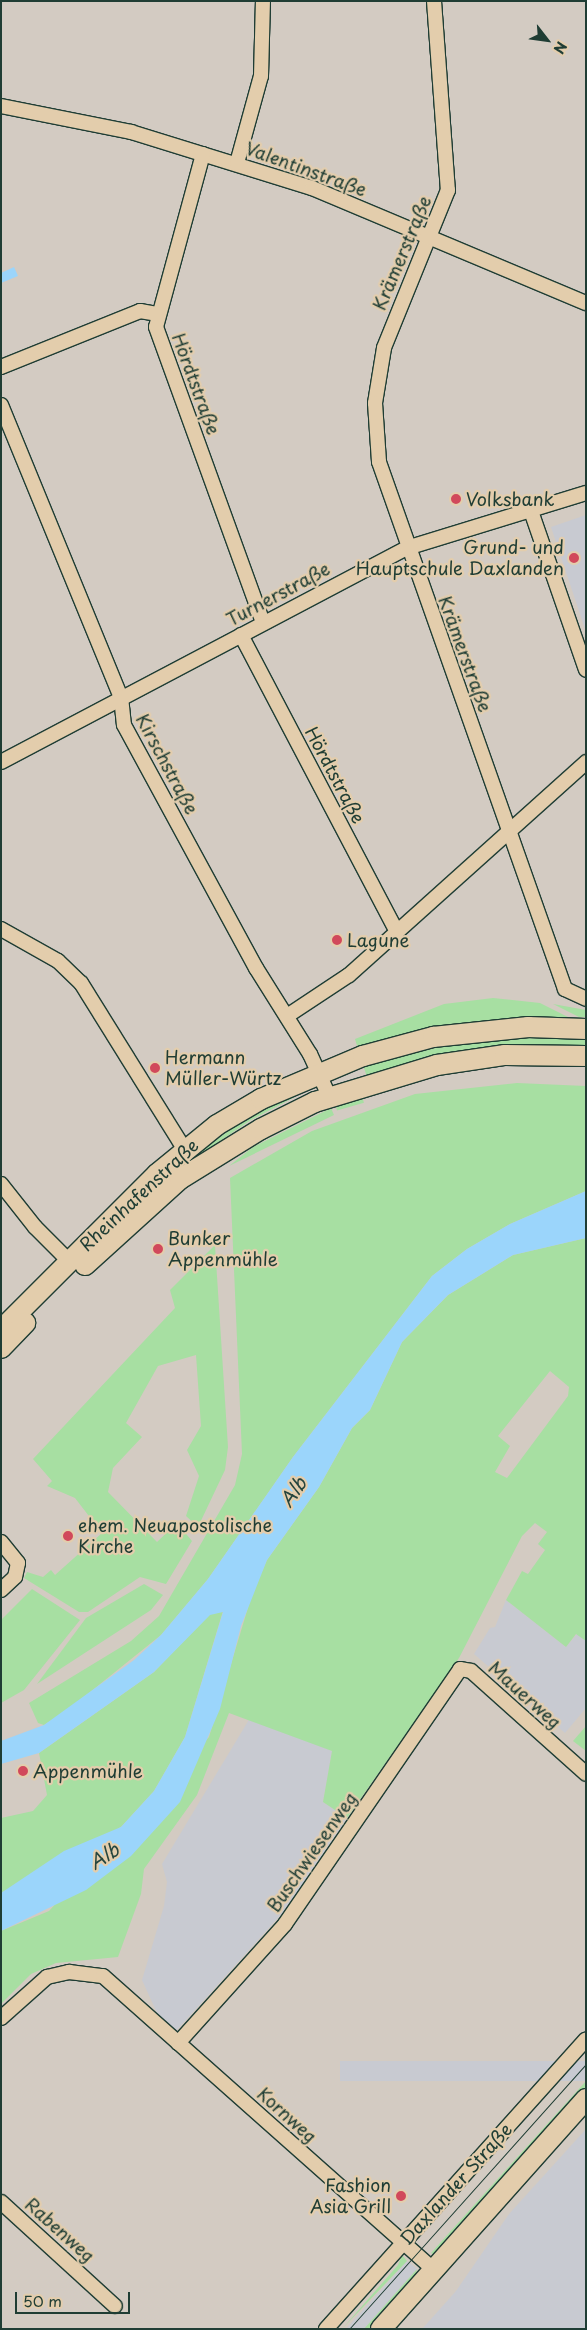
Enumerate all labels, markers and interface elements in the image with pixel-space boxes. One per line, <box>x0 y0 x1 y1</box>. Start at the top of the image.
north arrow <box>522 15 572 65</box>
text: N <box>549 38 572 58</box>
street label: Valentinstraße <box>243 137 369 201</box>
street label: Krämerstraße <box>368 193 436 313</box>
street label: Hördtstraße <box>168 330 224 438</box>
place label: Volksbank <box>466 488 554 510</box>
marker: Volksbank <box>450 493 462 505</box>
place label: Grund- und Hauptschule Daxlanden <box>357 537 564 580</box>
marker: Grund- und Hauptschule Daxlanden <box>568 552 580 564</box>
street label: Turnerstraße <box>223 558 333 630</box>
street label: Krämerstraße <box>434 593 496 715</box>
street label: Kirschstraße <box>132 710 202 818</box>
street label: Hördtstraße <box>300 723 370 827</box>
place label: Lagune <box>347 929 409 951</box>
marker: Lagune <box>331 934 343 946</box>
place label: Hermann Müller-Würtz <box>165 1047 281 1090</box>
marker: Hermann Müller-Würtz <box>149 1062 161 1074</box>
street label: Rheinhafenstraße <box>75 1134 203 1256</box>
place label: Bunker Appenmühle <box>168 1228 278 1270</box>
marker: Bunker Appenmühle <box>152 1243 164 1255</box>
water label: Alb <box>275 1473 311 1511</box>
place label: ehem. Neuapostolische Kirche <box>78 1515 274 1558</box>
marker: ehem. Neuapostolische Kirche <box>62 1530 74 1542</box>
street label: Mauerweg <box>484 1657 566 1733</box>
place label: Appenmühle <box>33 1760 143 1782</box>
marker: Appenmühle <box>17 1765 29 1777</box>
street label: Buschwiesenweg <box>263 1788 361 1916</box>
water label: Alb <box>85 1838 123 1874</box>
street label: Kornweg <box>253 2083 321 2147</box>
street label: Daxlander Straße <box>395 2118 517 2250</box>
place label: Fashion Asia Grill <box>310 2175 391 2218</box>
marker: Fashion Asia Grill <box>395 2190 407 2202</box>
street label: Rabenweg <box>21 2193 99 2267</box>
scale bar <box>18 2282 132 2314</box>
text: 50 m <box>23 2289 62 2312</box>

